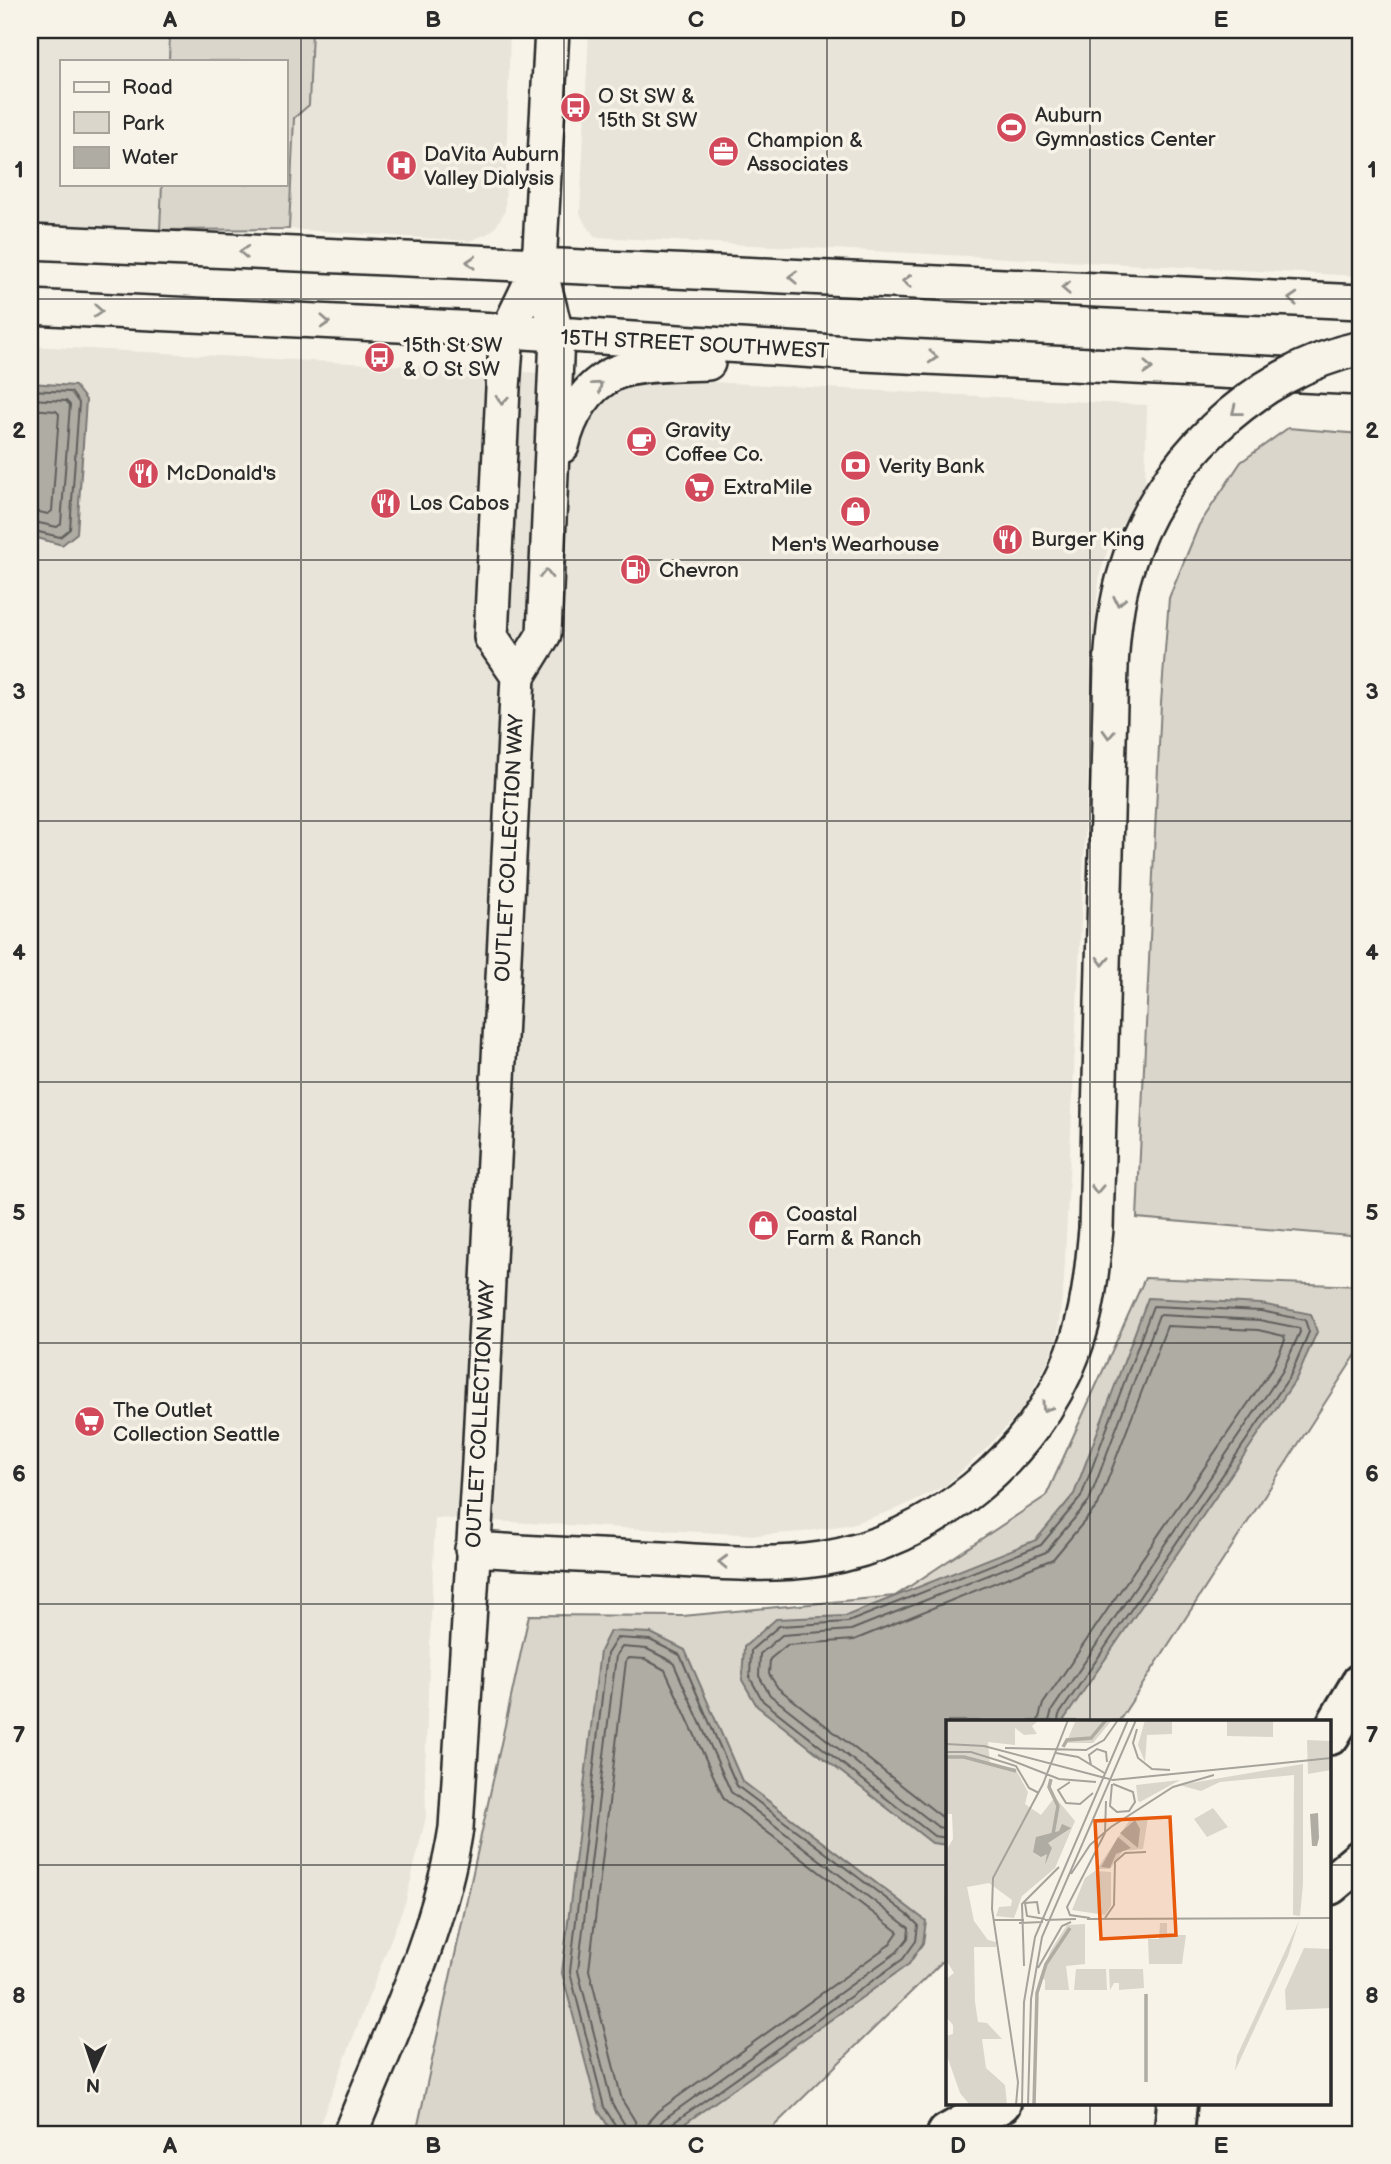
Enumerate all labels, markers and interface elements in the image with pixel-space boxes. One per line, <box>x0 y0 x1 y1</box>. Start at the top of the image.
text: A <box>162 6 178 34</box>
text: B <box>425 6 441 34</box>
text: C <box>688 6 704 34</box>
text: D <box>950 6 966 34</box>
text: E <box>1214 6 1229 34</box>
legend <box>60 60 287 186</box>
text: Road <box>122 75 173 100</box>
place label: O St SW & 15th St SW <box>598 84 698 133</box>
bus stop icon: O St SW & 15th St SW <box>558 91 592 125</box>
place label: Auburn Gymnastics Center <box>1035 103 1216 152</box>
sports icon: Auburn Gymnastics Center <box>995 110 1029 144</box>
text: Park <box>122 111 165 136</box>
place label: Champion & Associates <box>747 128 863 177</box>
office icon: Champion & Associates <box>707 135 741 169</box>
place label: DaVita Auburn Valley Dialysis <box>424 142 559 191</box>
text: Water <box>122 145 178 170</box>
hospital icon: DaVita Auburn Valley Dialysis <box>384 149 418 183</box>
text: 1 <box>14 156 24 184</box>
text: 1 <box>1367 156 1377 184</box>
one-way arrow <box>238 244 249 259</box>
one-way arrow <box>465 255 476 270</box>
one-way arrow <box>787 269 798 284</box>
one-way arrow <box>901 274 912 289</box>
one-way arrow <box>1060 281 1071 296</box>
one-way arrow <box>1287 292 1298 307</box>
one-way arrow <box>93 303 104 318</box>
one-way arrow <box>320 315 331 330</box>
street label: 15TH STREET SOUTHWEST <box>560 325 830 364</box>
place label: 15th St SW & O St SW <box>403 333 503 382</box>
bus stop icon: 15th St SW & O St SW <box>363 340 397 374</box>
one-way arrow <box>927 350 938 365</box>
one-way arrow <box>1143 360 1154 375</box>
one-way arrow <box>590 382 603 394</box>
one-way arrow <box>495 395 510 406</box>
one-way arrow <box>1231 402 1243 415</box>
text: 2 <box>12 417 26 445</box>
text: 2 <box>1365 417 1379 445</box>
place label: Gravity Coffee Co. <box>665 418 763 467</box>
cafe icon: Gravity Coffee Co. <box>625 425 659 459</box>
bank icon: Verity Bank <box>839 449 873 483</box>
place label: Verity Bank <box>879 454 985 479</box>
restaurant icon: McDonald's <box>126 456 160 490</box>
place label: McDonald's <box>166 461 276 486</box>
supermarket icon: ExtraMile <box>683 470 717 504</box>
place label: ExtraMile <box>723 475 812 500</box>
restaurant icon: Los Cabos <box>369 486 403 520</box>
place label: Los Cabos <box>409 491 509 516</box>
shop icon: Men's Wearhouse <box>838 495 872 529</box>
restaurant icon: Burger King <box>991 522 1025 556</box>
place label: Burger King <box>1031 527 1145 552</box>
place label: Men's Wearhouse <box>771 532 939 557</box>
fuel station icon: Chevron <box>619 553 653 587</box>
place label: Chevron <box>659 558 739 583</box>
one-way arrow <box>539 569 554 580</box>
one-way arrow <box>1112 595 1127 607</box>
text: 3 <box>12 678 26 706</box>
text: 3 <box>1365 678 1379 706</box>
street label: OUTLET COLLECTION WAY <box>490 713 529 983</box>
one-way arrow <box>1102 729 1117 740</box>
text: 4 <box>12 939 26 967</box>
text: 4 <box>1365 939 1379 967</box>
one-way arrow <box>1096 956 1111 967</box>
one-way arrow <box>1090 1184 1105 1195</box>
text: 5 <box>12 1199 26 1227</box>
text: 5 <box>1365 1199 1379 1227</box>
place label: Coastal Farm & Ranch <box>786 1202 921 1251</box>
shop icon: Coastal Farm & Ranch <box>746 1209 780 1243</box>
street label: OUTLET COLLECTION WAY <box>461 1279 500 1549</box>
place label: The Outlet Collection Seattle <box>113 1398 280 1447</box>
one-way arrow <box>1042 1399 1054 1412</box>
supermarket icon: The Outlet Collection Seattle <box>73 1405 107 1439</box>
text: 6 <box>12 1460 26 1488</box>
text: 6 <box>1365 1460 1379 1488</box>
one-way arrow <box>717 1555 728 1570</box>
inset map <box>946 1720 1332 2104</box>
text: 7 <box>13 1721 26 1749</box>
text: 7 <box>1366 1721 1379 1749</box>
text: 8 <box>12 1982 26 2010</box>
text: 8 <box>1365 1982 1379 2010</box>
north arrow <box>60 2035 130 2104</box>
text: N <box>85 2073 101 2096</box>
text: A <box>162 2132 178 2160</box>
text: B <box>425 2132 441 2160</box>
text: C <box>688 2132 704 2160</box>
text: D <box>950 2132 966 2160</box>
text: E <box>1214 2132 1229 2160</box>

